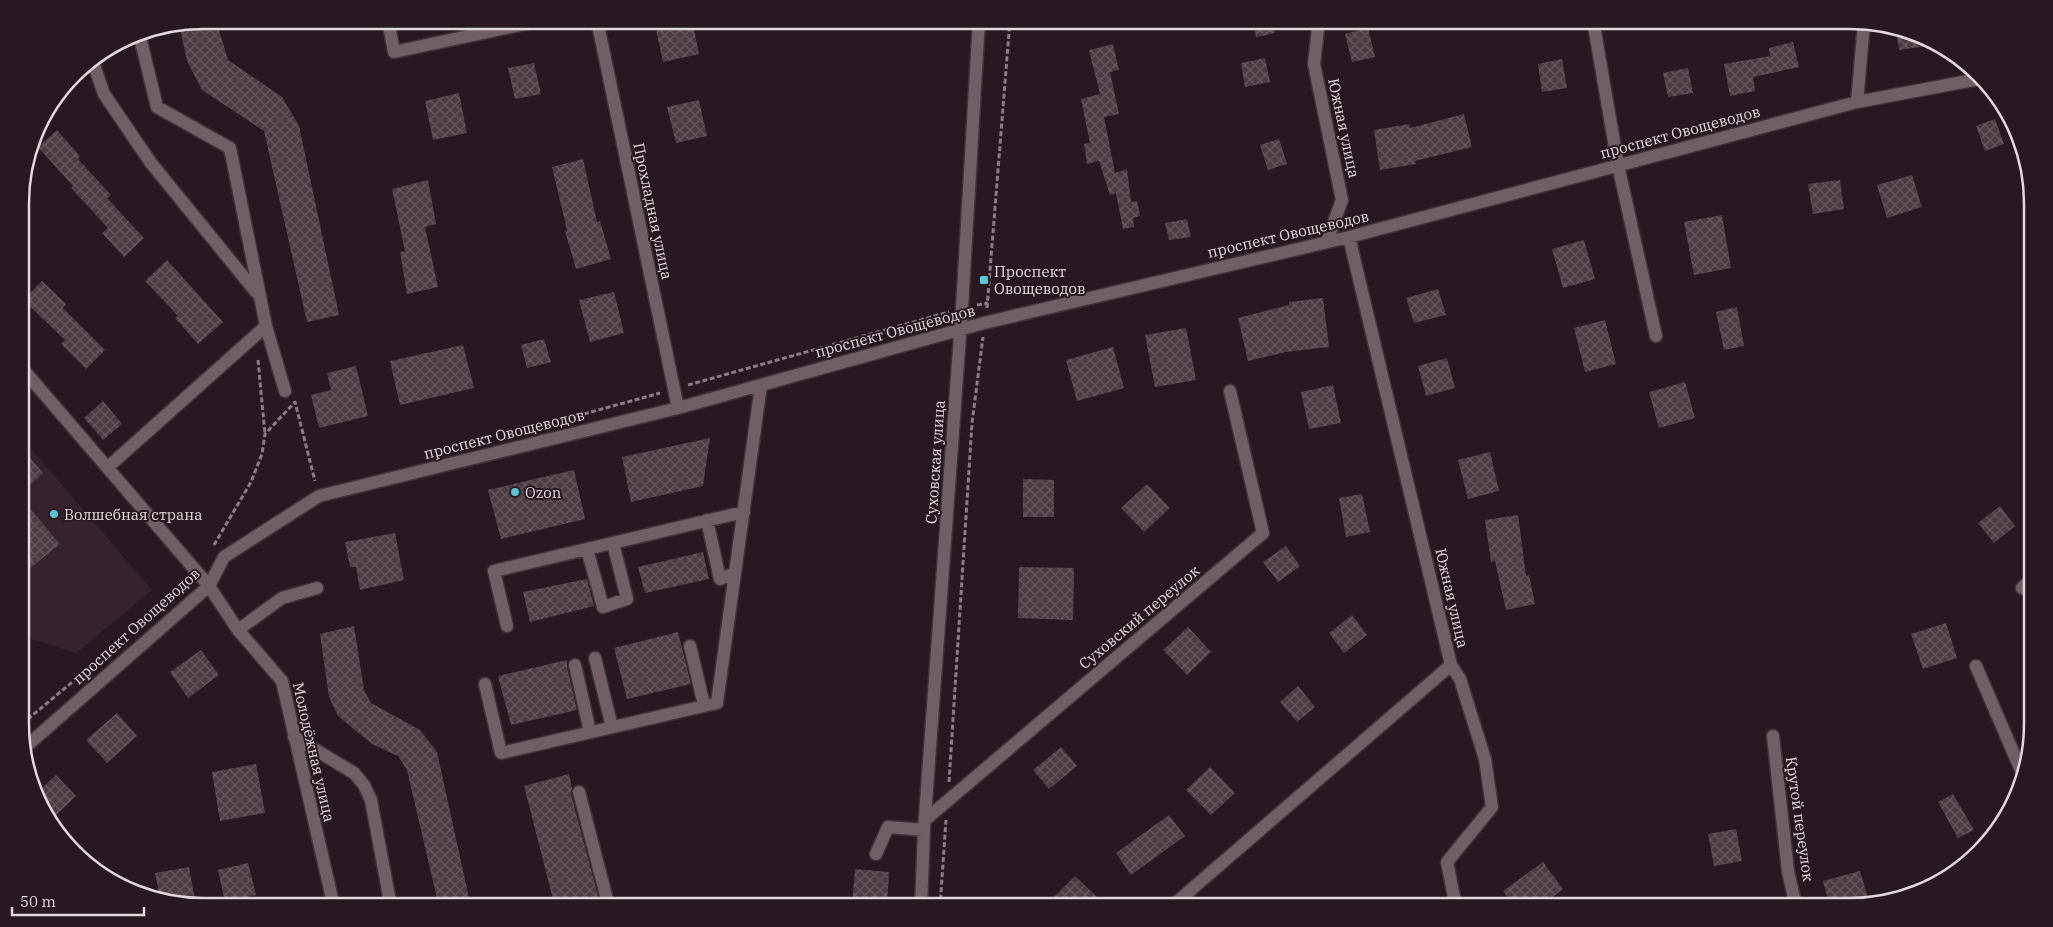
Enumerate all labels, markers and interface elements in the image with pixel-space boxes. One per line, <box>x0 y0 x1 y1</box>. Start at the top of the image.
street label: Южная улица <box>1324 76 1364 180</box>
street label: проспект Овощеводов <box>1598 101 1762 163</box>
street label: Прохладная улица <box>629 141 677 281</box>
street label: проспект Овощеводов <box>1205 206 1371 262</box>
place label: Проспект Овощеводов <box>994 262 1085 298</box>
marker: Проспект Овощеводов <box>978 274 990 286</box>
street label: проспект Овощеводов <box>813 300 977 362</box>
street label: Суховская улица <box>921 399 949 525</box>
street label: проспект Овощеводов <box>422 405 586 463</box>
place label: Ozon <box>525 483 562 502</box>
marker: Ozon <box>509 486 521 498</box>
place label: Волшебная страна <box>64 505 202 524</box>
marker: Волшебная страна <box>48 508 60 520</box>
street label: Южная улица <box>1431 546 1473 650</box>
street label: Суховский переулок <box>1075 561 1203 673</box>
street label: проспект Овощеводов <box>68 564 204 688</box>
street label: Молодёжная улица <box>289 680 339 824</box>
street label: Крутой переулок <box>1782 755 1818 883</box>
scale bar <box>12 884 145 916</box>
text: 50 m <box>20 892 56 911</box>

